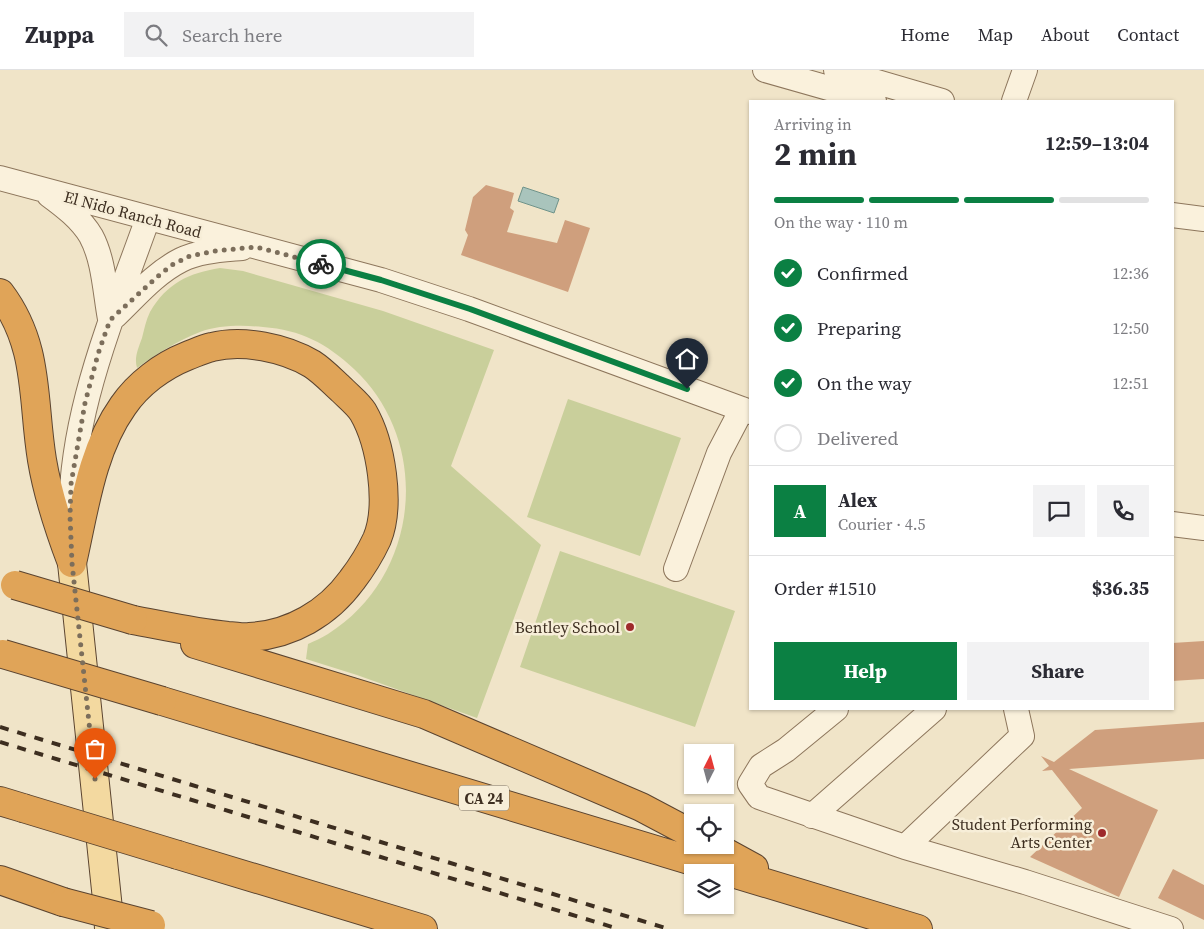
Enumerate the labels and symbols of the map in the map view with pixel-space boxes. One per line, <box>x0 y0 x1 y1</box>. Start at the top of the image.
street label: El Nido Ranch Road <box>62 185 204 243</box>
courier <box>296 239 346 289</box>
pin <box>666 338 708 389</box>
place label: Bentley School <box>515 616 620 638</box>
marker: Bentley School <box>624 621 636 633</box>
pin <box>74 728 116 779</box>
north arrow <box>684 744 734 794</box>
road number: CA 24 <box>459 786 509 810</box>
place label: Student Performing Arts Center <box>952 813 1092 853</box>
marker: Student Performing Arts Center <box>1096 827 1108 839</box>

